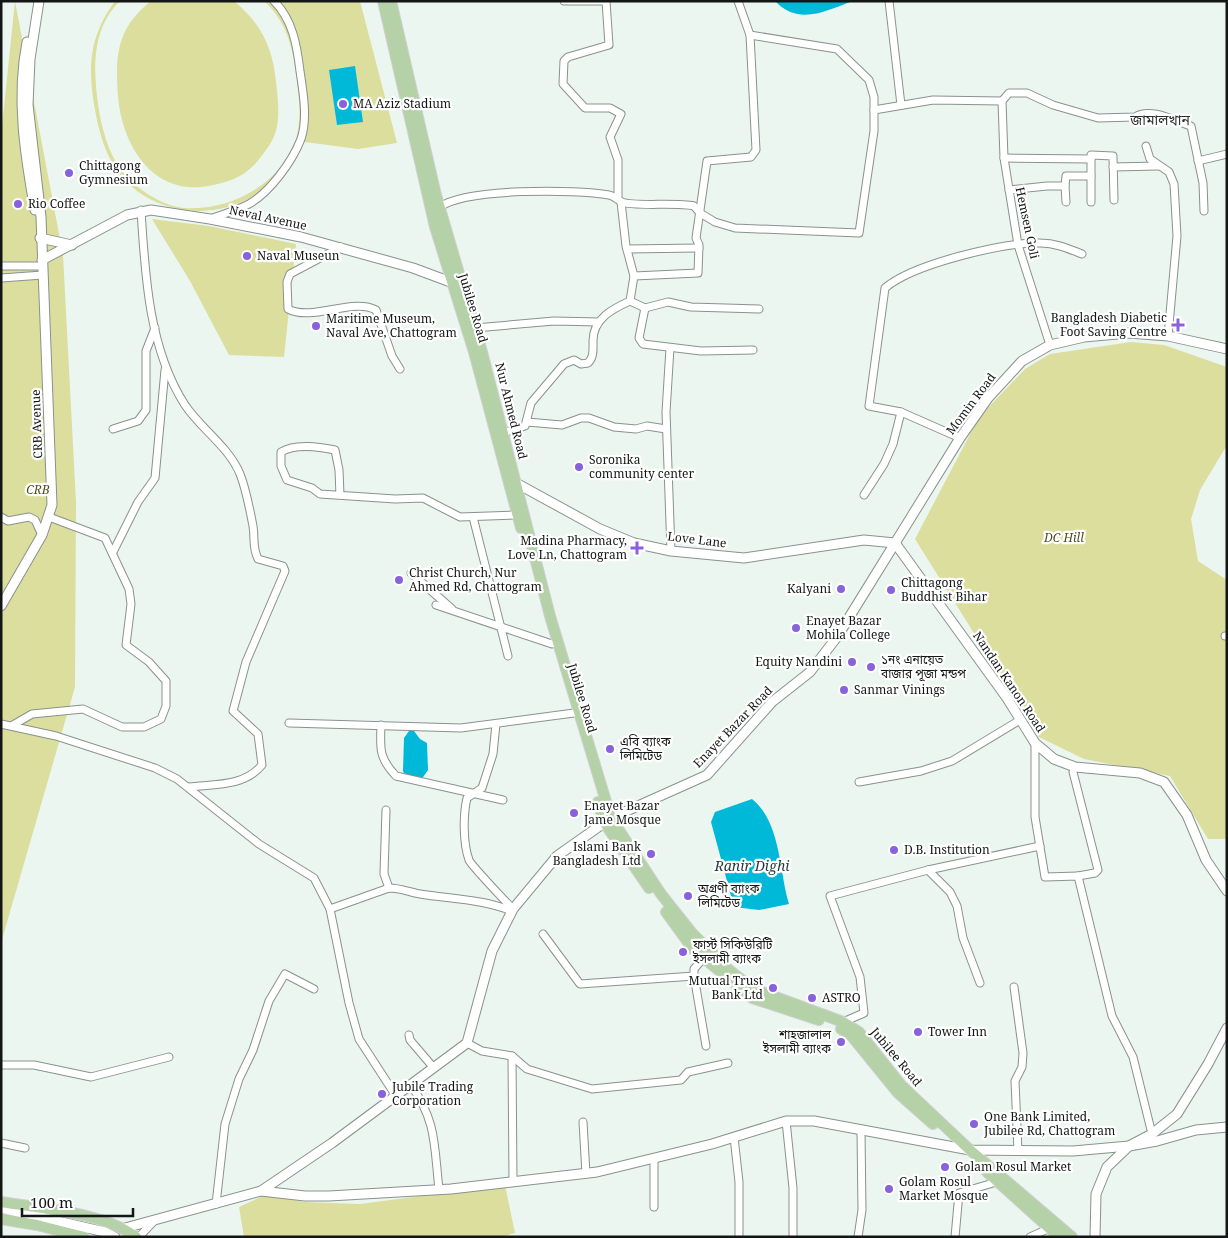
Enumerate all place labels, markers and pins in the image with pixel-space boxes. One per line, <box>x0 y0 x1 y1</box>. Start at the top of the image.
place label: MA Aziz Stadium <box>353 95 451 112</box>
marker: MA Aziz Stadium <box>337 98 349 110</box>
place label: Chittagong Gymnesium <box>79 157 148 188</box>
marker: Chittagong Gymnesium <box>63 167 75 179</box>
place label: Rio Coffee <box>28 195 85 212</box>
marker: Rio Coffee <box>12 198 24 210</box>
place label: Naval Museun <box>257 247 340 264</box>
marker: Naval Museun <box>241 250 253 262</box>
place label: Bangladesh Diabetic Foot Saving Centre <box>1051 309 1167 340</box>
place label: Maritime Museum, Naval Ave, Chattogram <box>326 310 457 341</box>
marker: Bangladesh Diabetic Foot Saving Centre <box>1171 318 1185 332</box>
marker: Maritime Museum, Naval Ave, Chattogram <box>310 320 322 332</box>
place label: Soronika community center <box>589 451 695 482</box>
marker: Soronika community center <box>573 461 585 473</box>
place label: Madina Pharmacy, Love Ln, Chattogram <box>508 532 627 563</box>
marker: Madina Pharmacy, Love Ln, Chattogram <box>631 542 643 554</box>
place label: Christ Church, Nur Ahmed Rd, Chattogram <box>409 564 542 595</box>
marker: Christ Church, Nur Ahmed Rd, Chattogram <box>393 574 405 586</box>
place label: Chittagong Buddhist Bihar <box>901 574 987 605</box>
place label: Kalyani <box>787 580 831 597</box>
marker: Kalyani <box>835 583 847 595</box>
marker: Chittagong Buddhist Bihar <box>885 584 897 596</box>
place label: Enayet Bazar Mohila College <box>806 612 890 643</box>
marker: Enayet Bazar Mohila College <box>790 622 802 634</box>
place label: ১নং এনায়েত বাজার পূজা মন্ডপ <box>880 651 966 682</box>
place label: Equity Nandini <box>755 653 842 670</box>
marker: Equity Nandini <box>846 656 858 668</box>
marker: ১নং এনায়েত বাজার পূজা মন্ডপ <box>865 661 877 673</box>
place label: Sanmar Vinings <box>854 681 945 698</box>
marker: Sanmar Vinings <box>838 684 850 696</box>
place label: এবি ব্যাংক লিমিটেড <box>619 733 671 764</box>
marker: এবি ব্যাংক লিমিটেড <box>604 743 616 755</box>
place label: Enayet Bazar Jame Mosque <box>583 797 661 828</box>
marker: Enayet Bazar Jame Mosque <box>568 807 580 819</box>
place label: Islami Bank Bangladesh Ltd <box>553 838 642 869</box>
place label: D.B. Institution <box>904 841 990 858</box>
marker: D.B. Institution <box>888 844 900 856</box>
marker: Islami Bank Bangladesh Ltd <box>645 848 657 860</box>
place label: অগ্রণী ব্যাংক লিমিটেড <box>697 880 760 911</box>
marker: অগ্রণী ব্যাংক লিমিটেড <box>682 890 694 902</box>
place label: ফার্স্ট সিকিউরিটি ইসলামী ব্যাংক <box>692 936 773 967</box>
marker: ফার্স্ট সিকিউরিটি ইসলামী ব্যাংক <box>677 946 689 958</box>
place label: Mutual Trust Bank Ltd <box>688 972 764 1003</box>
marker: Mutual Trust Bank Ltd <box>767 982 779 994</box>
place label: ASTRO <box>822 989 861 1006</box>
marker: ASTRO <box>806 992 818 1004</box>
place label: Tower Inn <box>928 1023 987 1040</box>
place label: শাহজালাল ইসলামী ব্যাংক <box>762 1026 831 1057</box>
marker: Tower Inn <box>912 1026 924 1038</box>
marker: শাহজালাল ইসলামী ব্যাংক <box>835 1036 847 1048</box>
place label: Jubile Trading Corporation <box>391 1078 474 1109</box>
marker: Jubile Trading Corporation <box>376 1088 388 1100</box>
place label: One Bank Limited, Jubilee Rd, Chattogram <box>983 1108 1115 1139</box>
marker: One Bank Limited, Jubilee Rd, Chattogram <box>968 1118 980 1130</box>
place label: Golam Rosul Market <box>955 1158 1071 1175</box>
marker: Golam Rosul Market <box>939 1161 951 1173</box>
place label: Golam Rosul Market Mosque <box>899 1173 988 1204</box>
marker: Golam Rosul Market Mosque <box>883 1183 895 1195</box>

